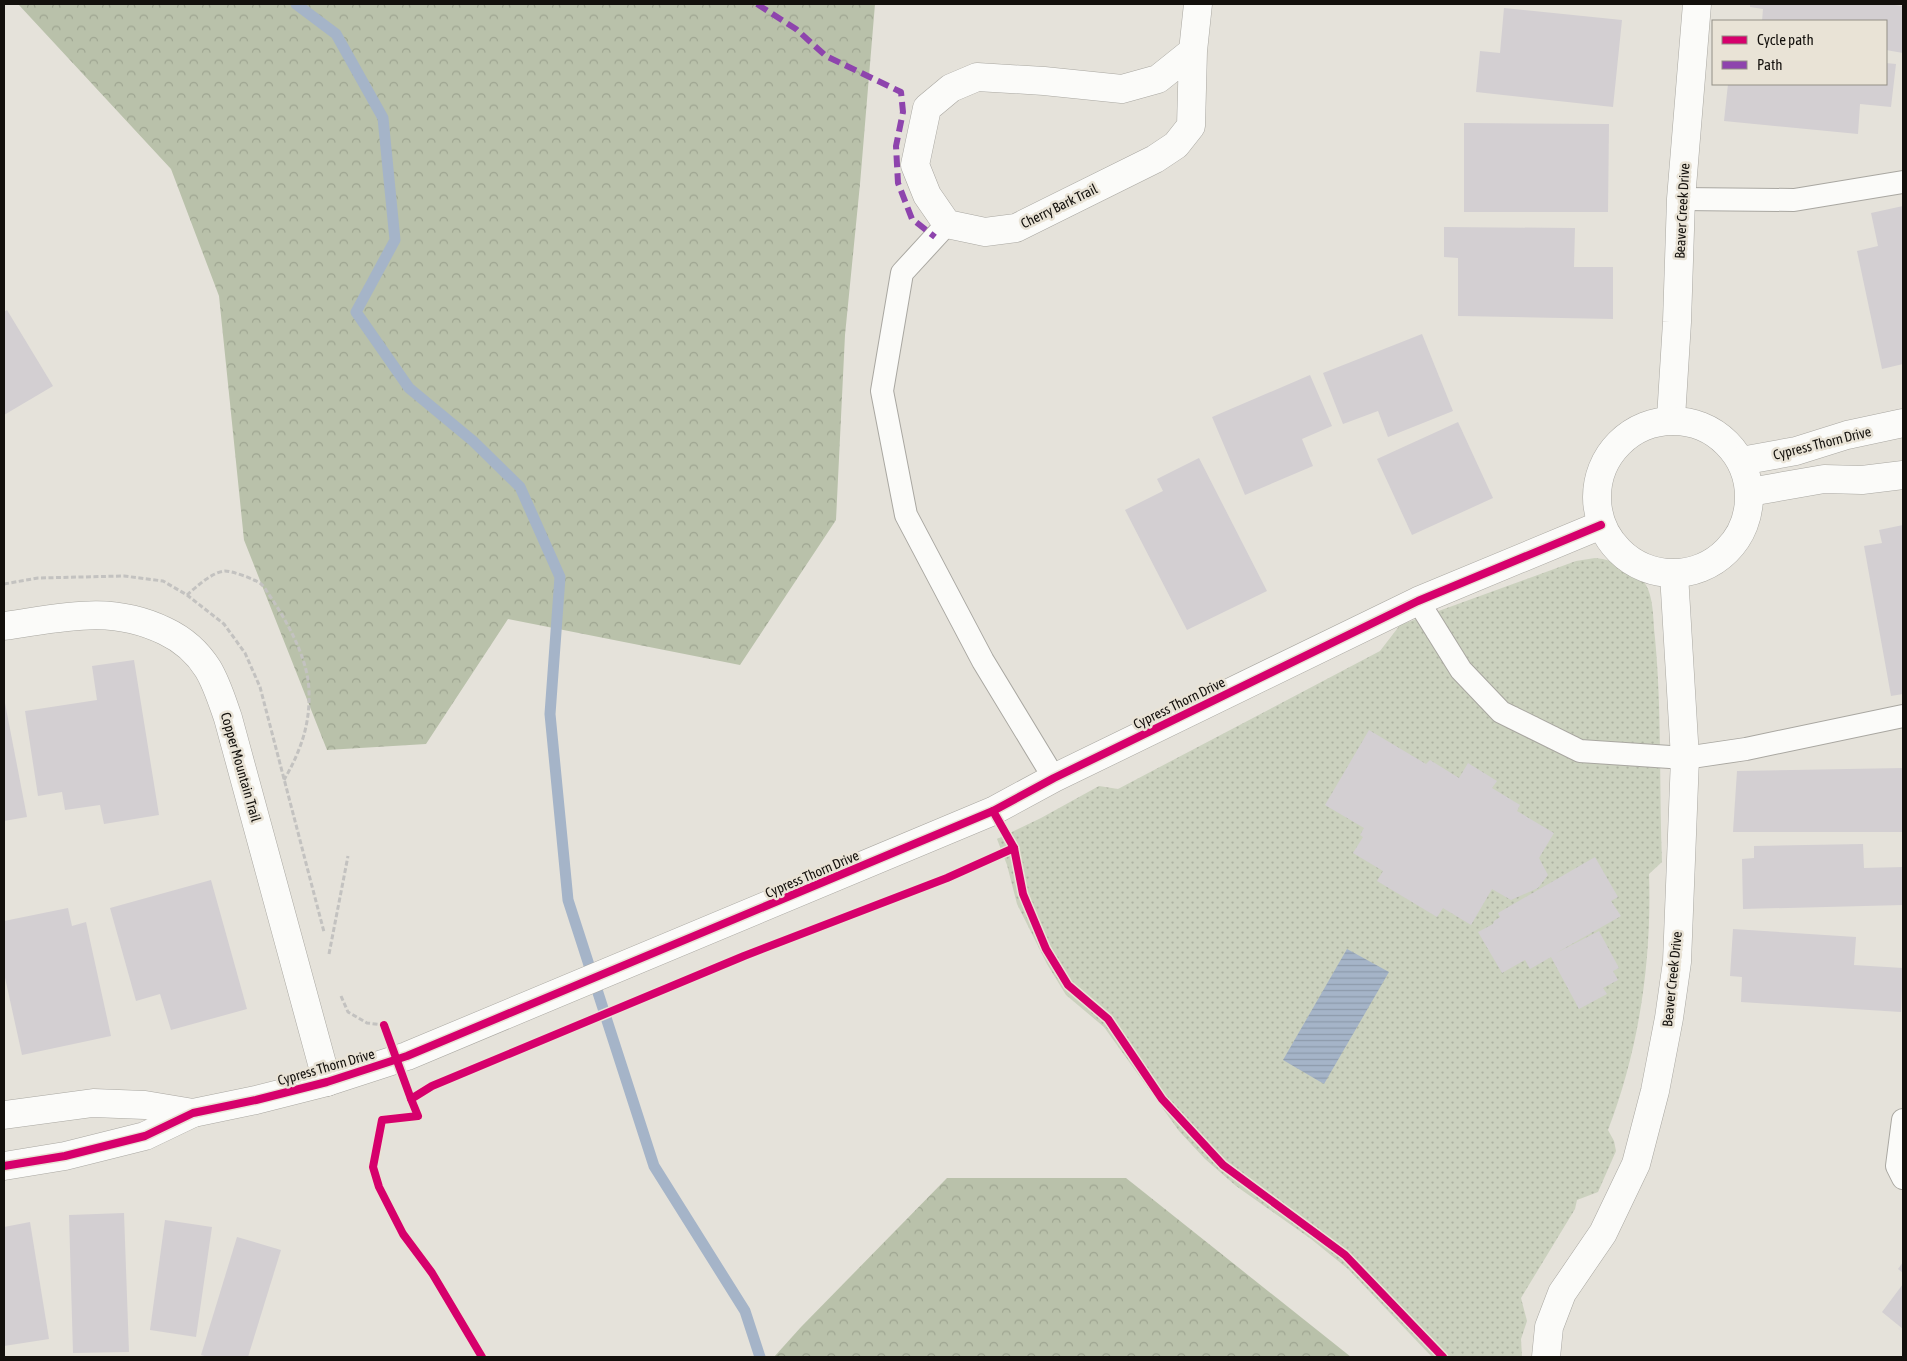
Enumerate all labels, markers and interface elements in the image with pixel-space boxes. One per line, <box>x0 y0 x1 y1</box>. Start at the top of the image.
legend <box>1712 20 1887 85</box>
text: Cycle path <box>1757 31 1814 48</box>
text: Path <box>1757 56 1783 73</box>
street label: Beaver Creek Drive <box>1672 163 1692 259</box>
street label: Cherry Bark Trail <box>1018 180 1100 231</box>
street label: Cypress Thorn Drive <box>1771 423 1873 463</box>
street label: Cypress Thorn Drive <box>1130 674 1228 732</box>
street label: Copper Mountain Trail <box>218 710 264 824</box>
street label: Cypress Thorn Drive <box>763 847 861 901</box>
street label: Beaver Creek Drive <box>1659 930 1685 1028</box>
street label: Cypress Thorn Drive <box>276 1045 376 1089</box>

